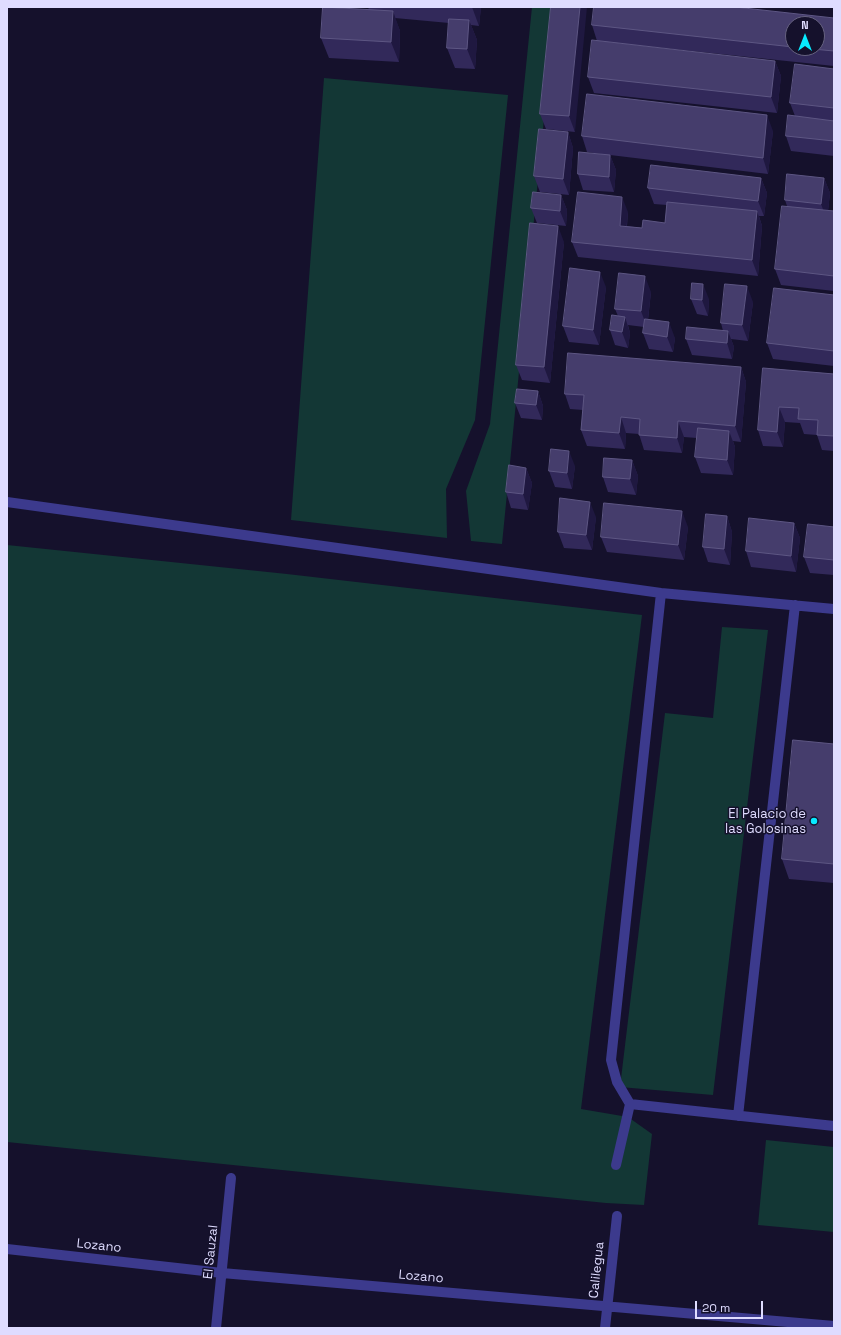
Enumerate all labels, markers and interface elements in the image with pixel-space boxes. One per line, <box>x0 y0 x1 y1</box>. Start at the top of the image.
north arrow <box>785 16 825 56</box>
text: N <box>801 18 809 32</box>
place label: El Palacio de las Golosinas <box>725 806 806 837</box>
marker: El Palacio de las Golosinas <box>809 816 819 826</box>
street label: El Sauzal <box>200 1224 222 1280</box>
street label: Lozano <box>76 1236 122 1256</box>
street label: Calilegua <box>586 1241 608 1299</box>
street label: Lozano <box>398 1267 444 1287</box>
scale bar <box>697 1293 765 1319</box>
text: 20 m <box>702 1300 730 1316</box>

